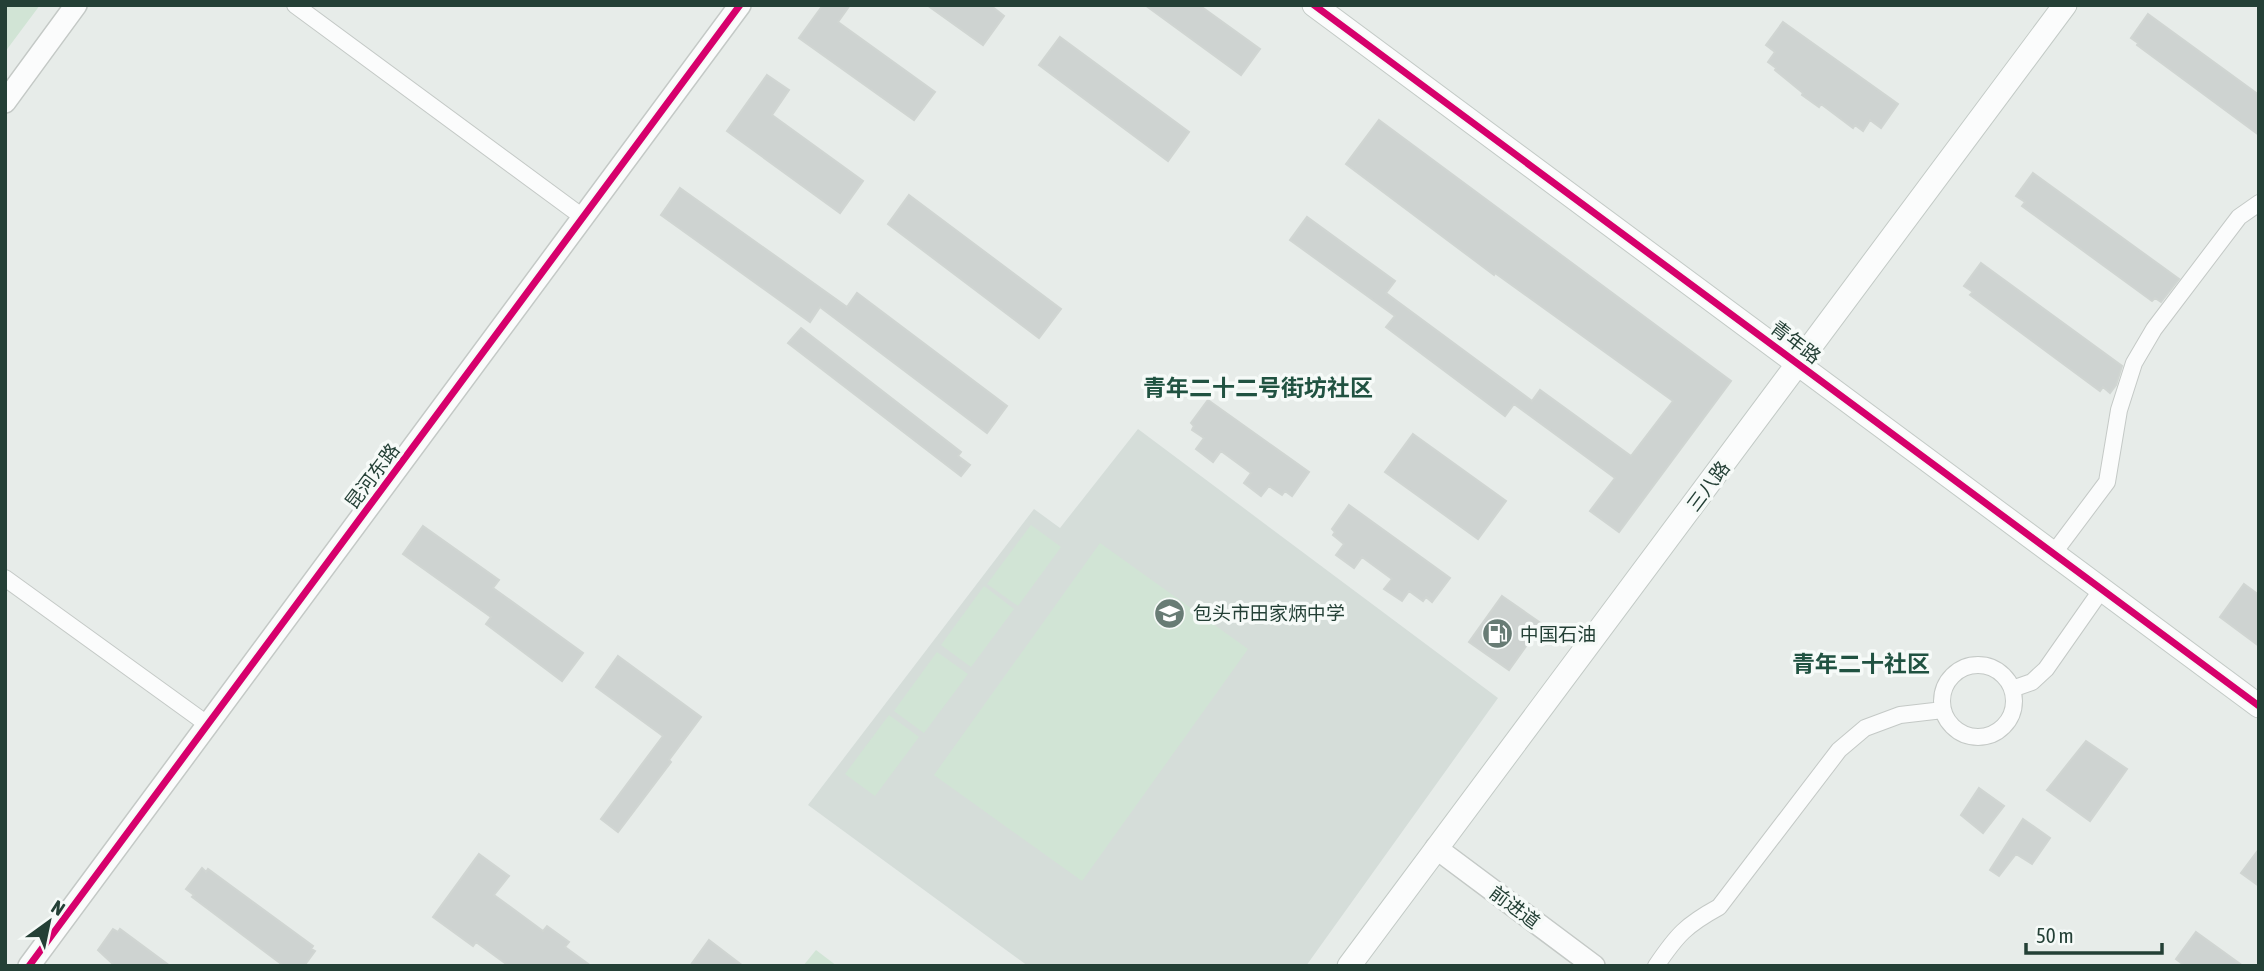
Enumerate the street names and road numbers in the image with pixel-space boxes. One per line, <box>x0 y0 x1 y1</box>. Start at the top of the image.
street label: 青年路 <box>1767 316 1825 368</box>
street label: 昆河东路 <box>340 439 404 513</box>
street label: 三八路 <box>1682 457 1734 515</box>
street label: 前进道 <box>1486 881 1544 933</box>

